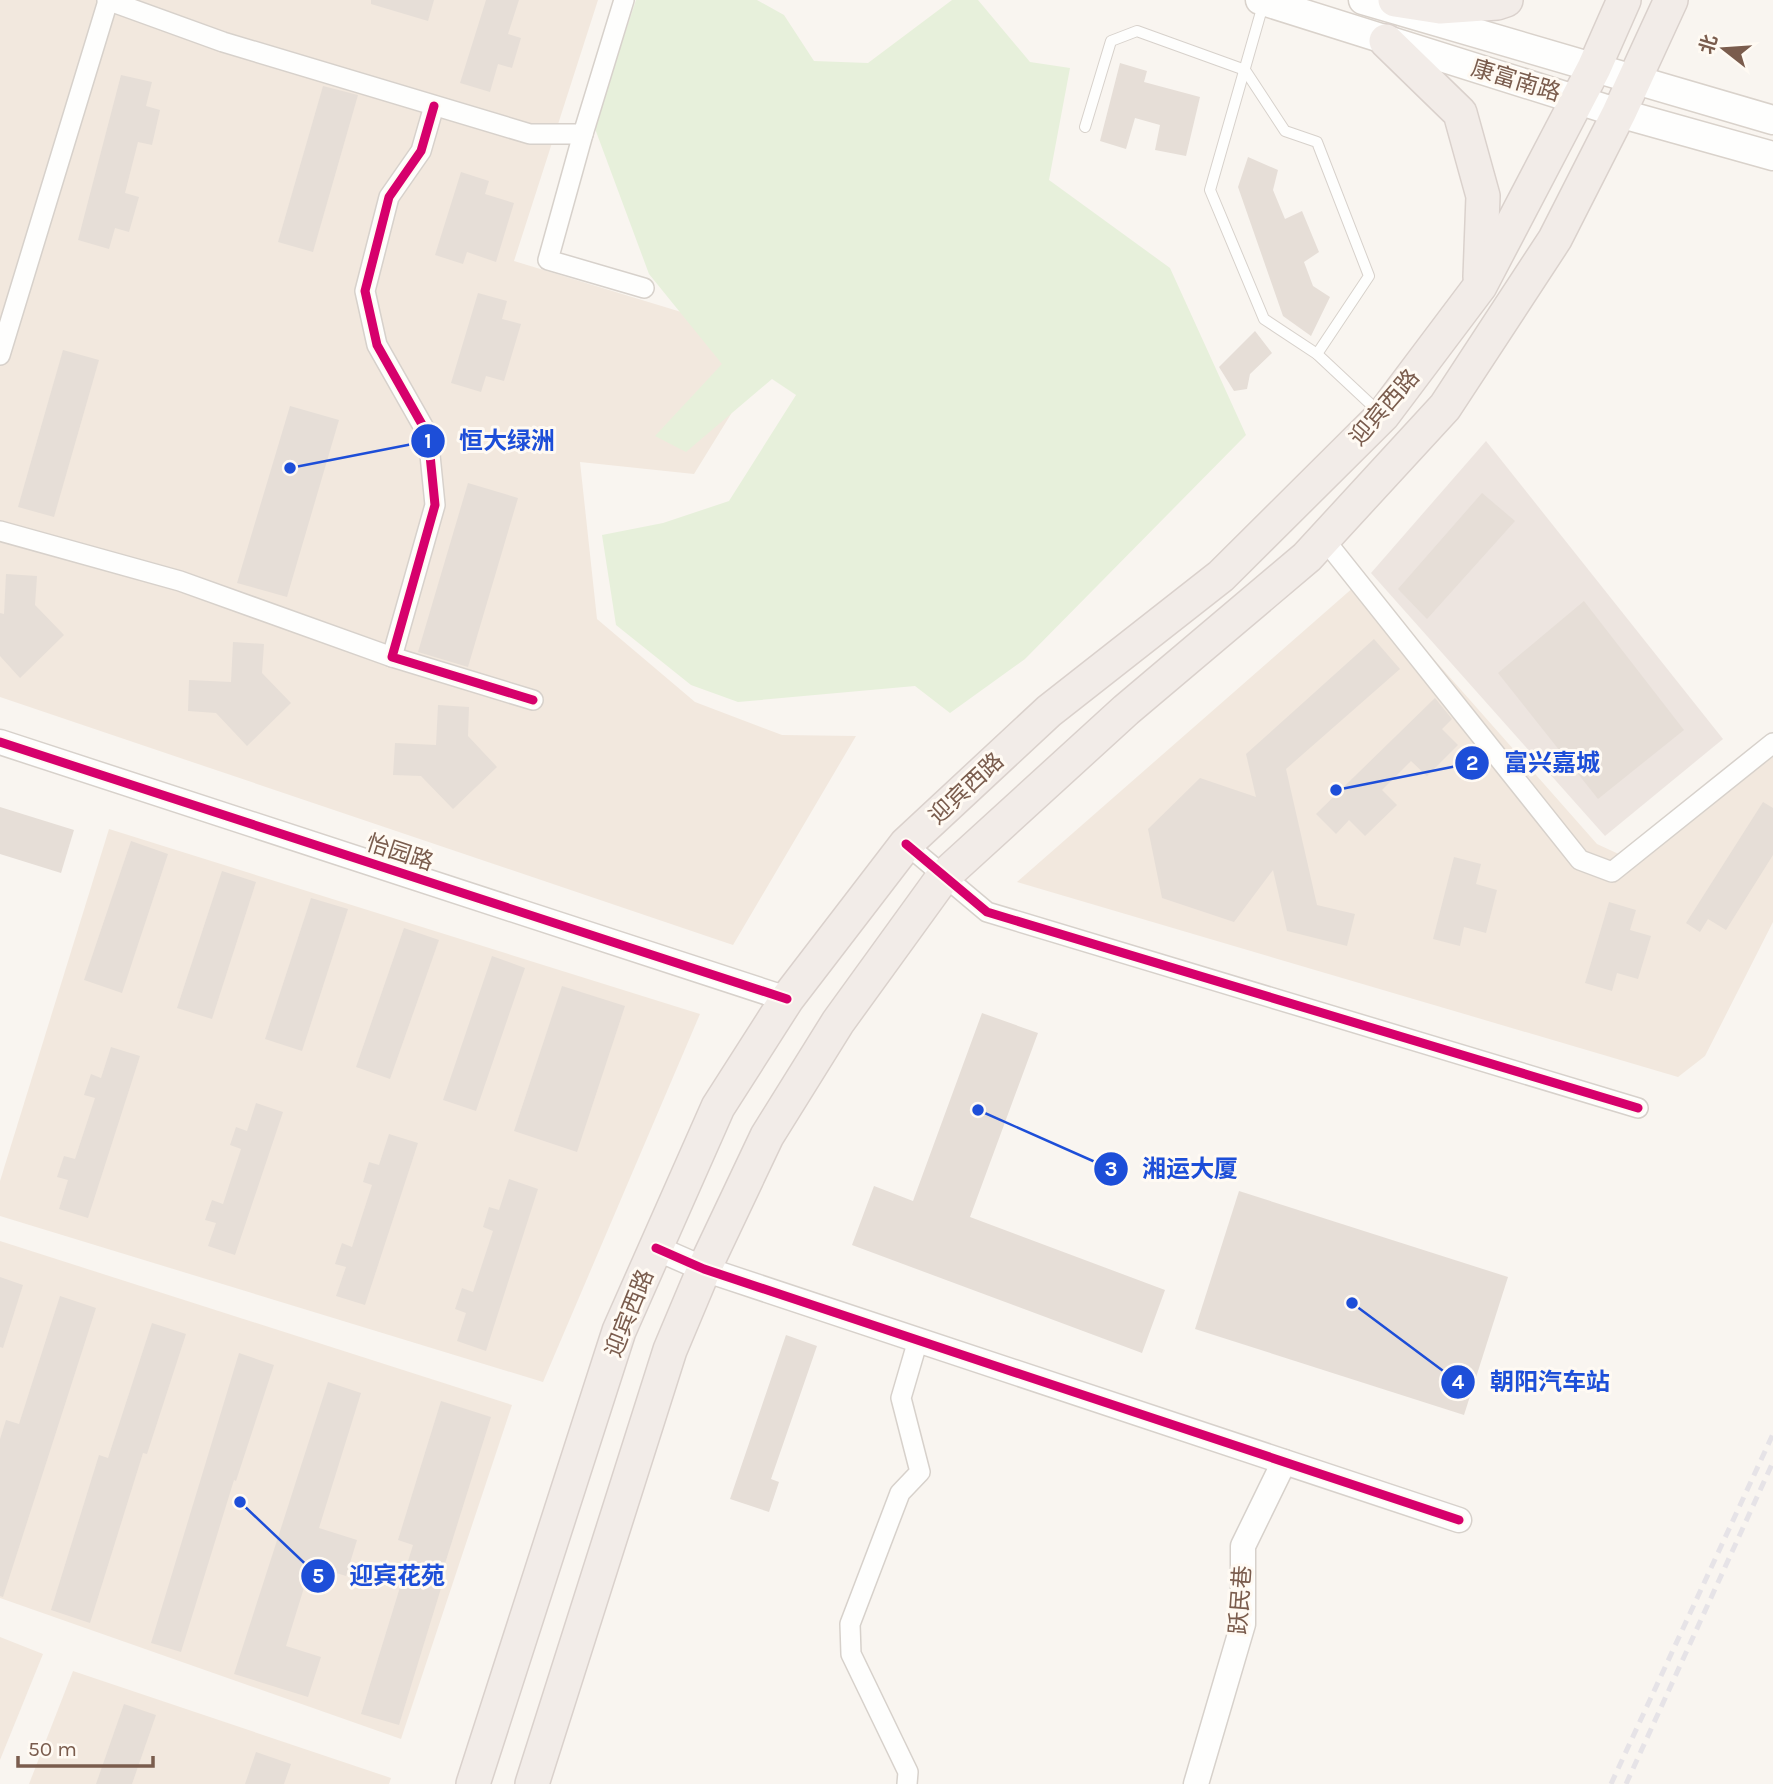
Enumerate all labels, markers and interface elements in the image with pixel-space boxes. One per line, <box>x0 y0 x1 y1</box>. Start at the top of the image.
north arrow <box>1689 14 1759 84</box>
text: 北 <box>1695 32 1722 57</box>
street label: 康富南路 <box>1468 54 1564 107</box>
street label: 迎宾西路 <box>1344 364 1425 451</box>
callout: 恒大绿洲 <box>410 418 569 463</box>
text: 恒大绿洲 <box>459 427 555 455</box>
text: 1 <box>424 429 432 453</box>
callout: 富兴嘉城 <box>1455 741 1614 786</box>
street label: 迎宾西路 <box>923 747 1009 830</box>
text: 富兴嘉城 <box>1504 749 1600 777</box>
text: 2 <box>1466 751 1478 775</box>
street label: 怡园路 <box>363 829 437 876</box>
callout: 湘运大厦 <box>1093 1146 1252 1191</box>
text: 湘运大厦 <box>1142 1155 1238 1183</box>
text: 3 <box>1104 1157 1118 1181</box>
street label: 迎宾西路 <box>600 1265 659 1361</box>
callout: 朝阳汽车站 <box>1441 1359 1624 1404</box>
text: 朝阳汽车站 <box>1490 1368 1610 1396</box>
text: 4 <box>1452 1370 1465 1394</box>
callout: 迎宾花苑 <box>300 1553 459 1598</box>
text: 迎宾花苑 <box>349 1562 445 1590</box>
text: 5 <box>312 1564 324 1588</box>
street label: 跃民巷 <box>1225 1565 1256 1635</box>
scale bar <box>18 1724 152 1768</box>
text: 50 m <box>28 1737 77 1761</box>

